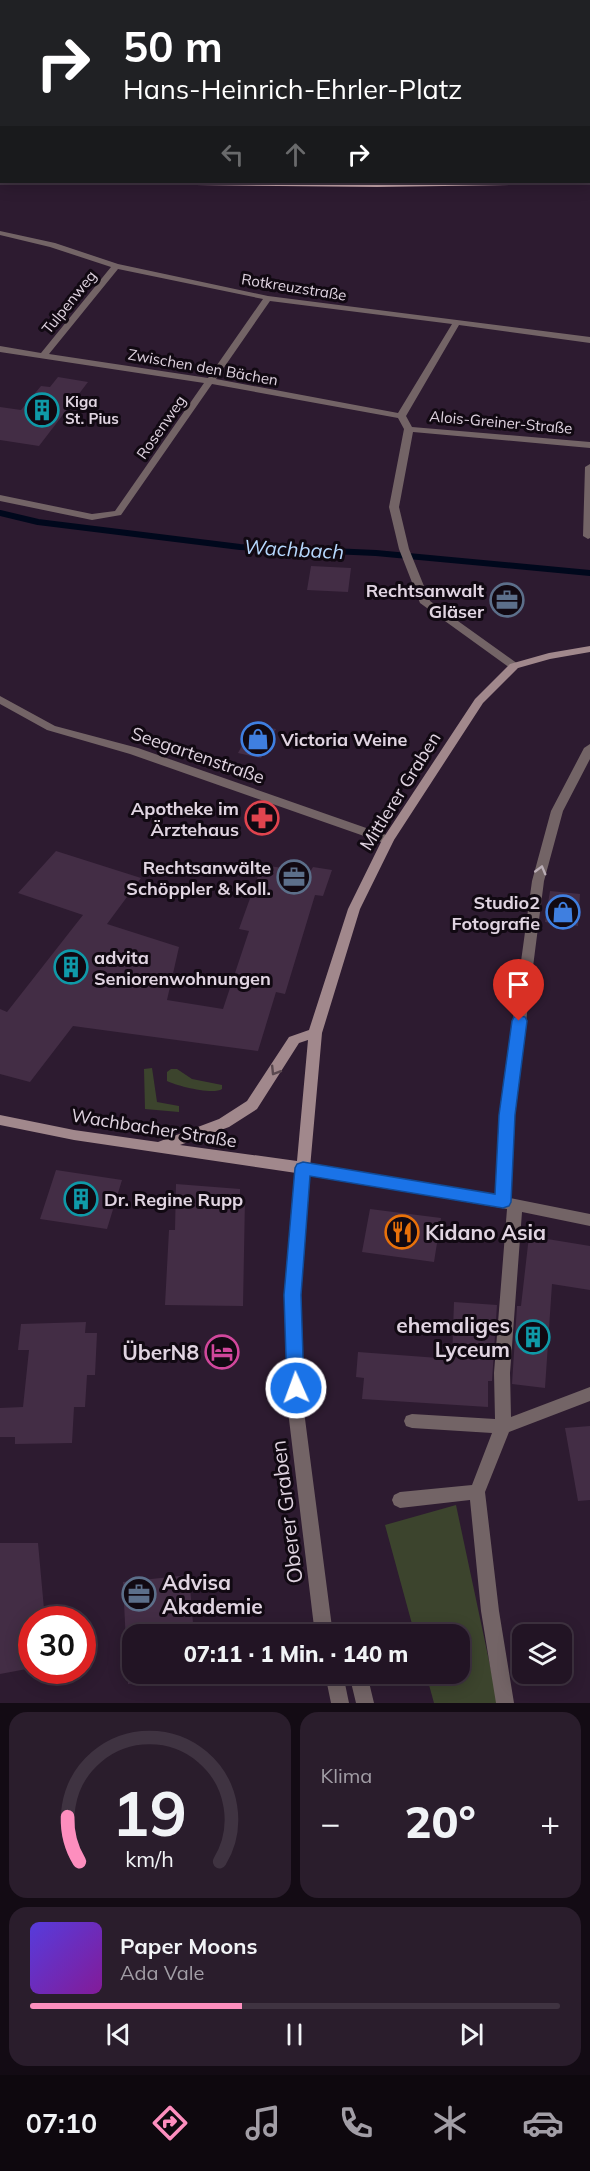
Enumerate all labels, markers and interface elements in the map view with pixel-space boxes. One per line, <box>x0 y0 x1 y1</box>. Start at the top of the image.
text: 50 m <box>123 20 223 73</box>
icon: right <box>24 24 102 102</box>
text: Hans-Heinrich-Ehrler-Platz <box>123 72 462 106</box>
icon: left <box>216 138 249 171</box>
icon: ahead <box>279 138 312 171</box>
icon: right <box>342 138 375 171</box>
street label: Tulpenweg <box>38 266 100 338</box>
street label: Rotkreuzstraße <box>240 269 348 305</box>
street label: Zwischen den Bächen <box>127 344 279 390</box>
building icon: Kiga St. Pius <box>24 392 60 428</box>
place label: Kiga St. Pius <box>65 392 119 428</box>
street label: Rosenweg <box>132 392 190 462</box>
street label: Alois-Greiner-Straße <box>429 406 573 438</box>
water label: Wachbach <box>243 534 345 564</box>
place label: Rechtsanwalt Gläser <box>366 579 485 623</box>
office icon: Rechtsanwalt Gläser <box>489 582 525 618</box>
street label: Seegartenstraße <box>128 721 268 789</box>
shop icon: Victoria Weine <box>240 721 276 757</box>
place label: Victoria Weine <box>280 728 407 751</box>
street label: Mittlerer Graben <box>354 728 446 854</box>
place label: Apotheke im Ärztehaus <box>131 797 239 841</box>
pharmacy icon: Apotheke im Ärztehaus <box>244 800 280 836</box>
place label: Rechtsanwälte Schöppler & Koll. <box>126 856 271 900</box>
office icon: Rechtsanwälte Schöppler & Koll. <box>276 859 312 895</box>
one-way arrow <box>534 865 547 875</box>
place label: Studio2 Fotografie <box>452 891 540 935</box>
shop icon: Studio2 Fotografie <box>545 894 581 930</box>
place label: advita Seniorenwohnungen <box>94 946 271 990</box>
building icon: advita Seniorenwohnungen <box>53 949 89 985</box>
pin <box>493 959 544 1021</box>
icon: arrive <box>502 968 535 1001</box>
one-way arrow <box>270 1065 282 1075</box>
street label: Wachbacher Straße <box>70 1104 238 1152</box>
building icon: Dr. Regine Rupp <box>63 1181 99 1217</box>
place label: Dr. Regine Rupp <box>104 1188 243 1211</box>
restaurant icon: Kidano Asia <box>384 1214 420 1250</box>
place label: Kidano Asia <box>425 1219 546 1245</box>
place label: ehemaliges Lyceum <box>396 1312 510 1362</box>
building icon: ehemaliges Lyceum <box>515 1319 551 1355</box>
hotel icon: ÜberN8 <box>204 1334 240 1370</box>
place label: ÜberN8 <box>122 1339 199 1365</box>
position arrow <box>264 1356 328 1420</box>
street label: Oberer Graben <box>264 1439 308 1585</box>
place label: Advisa Akademie <box>162 1569 263 1619</box>
office icon: Advisa Akademie <box>121 1576 157 1612</box>
speed limit sign: 30 <box>18 1606 96 1684</box>
map controls <box>512 1624 572 1684</box>
button: layers <box>512 1624 572 1684</box>
text: 07:11 · 1 Min. · 140 m <box>184 1640 408 1668</box>
text: Klima <box>321 1763 372 1788</box>
text: 19 <box>112 1773 187 1852</box>
text: 20° <box>405 1793 476 1849</box>
text: − <box>321 1802 340 1843</box>
text: + <box>540 1802 560 1843</box>
text: km/h <box>125 1845 174 1872</box>
text: Paper Moons <box>120 1932 258 1960</box>
text: Ada Vale <box>120 1960 204 1985</box>
icon: previous <box>102 2018 135 2051</box>
icon: pause <box>278 2018 311 2051</box>
icon: next <box>455 2018 488 2051</box>
icon: directions <box>149 2102 191 2144</box>
icon: music <box>242 2102 284 2144</box>
icon: phone <box>335 2102 377 2144</box>
icon: climate <box>429 2102 471 2144</box>
icon: car <box>522 2102 564 2144</box>
text: 07:10 <box>26 2106 97 2140</box>

